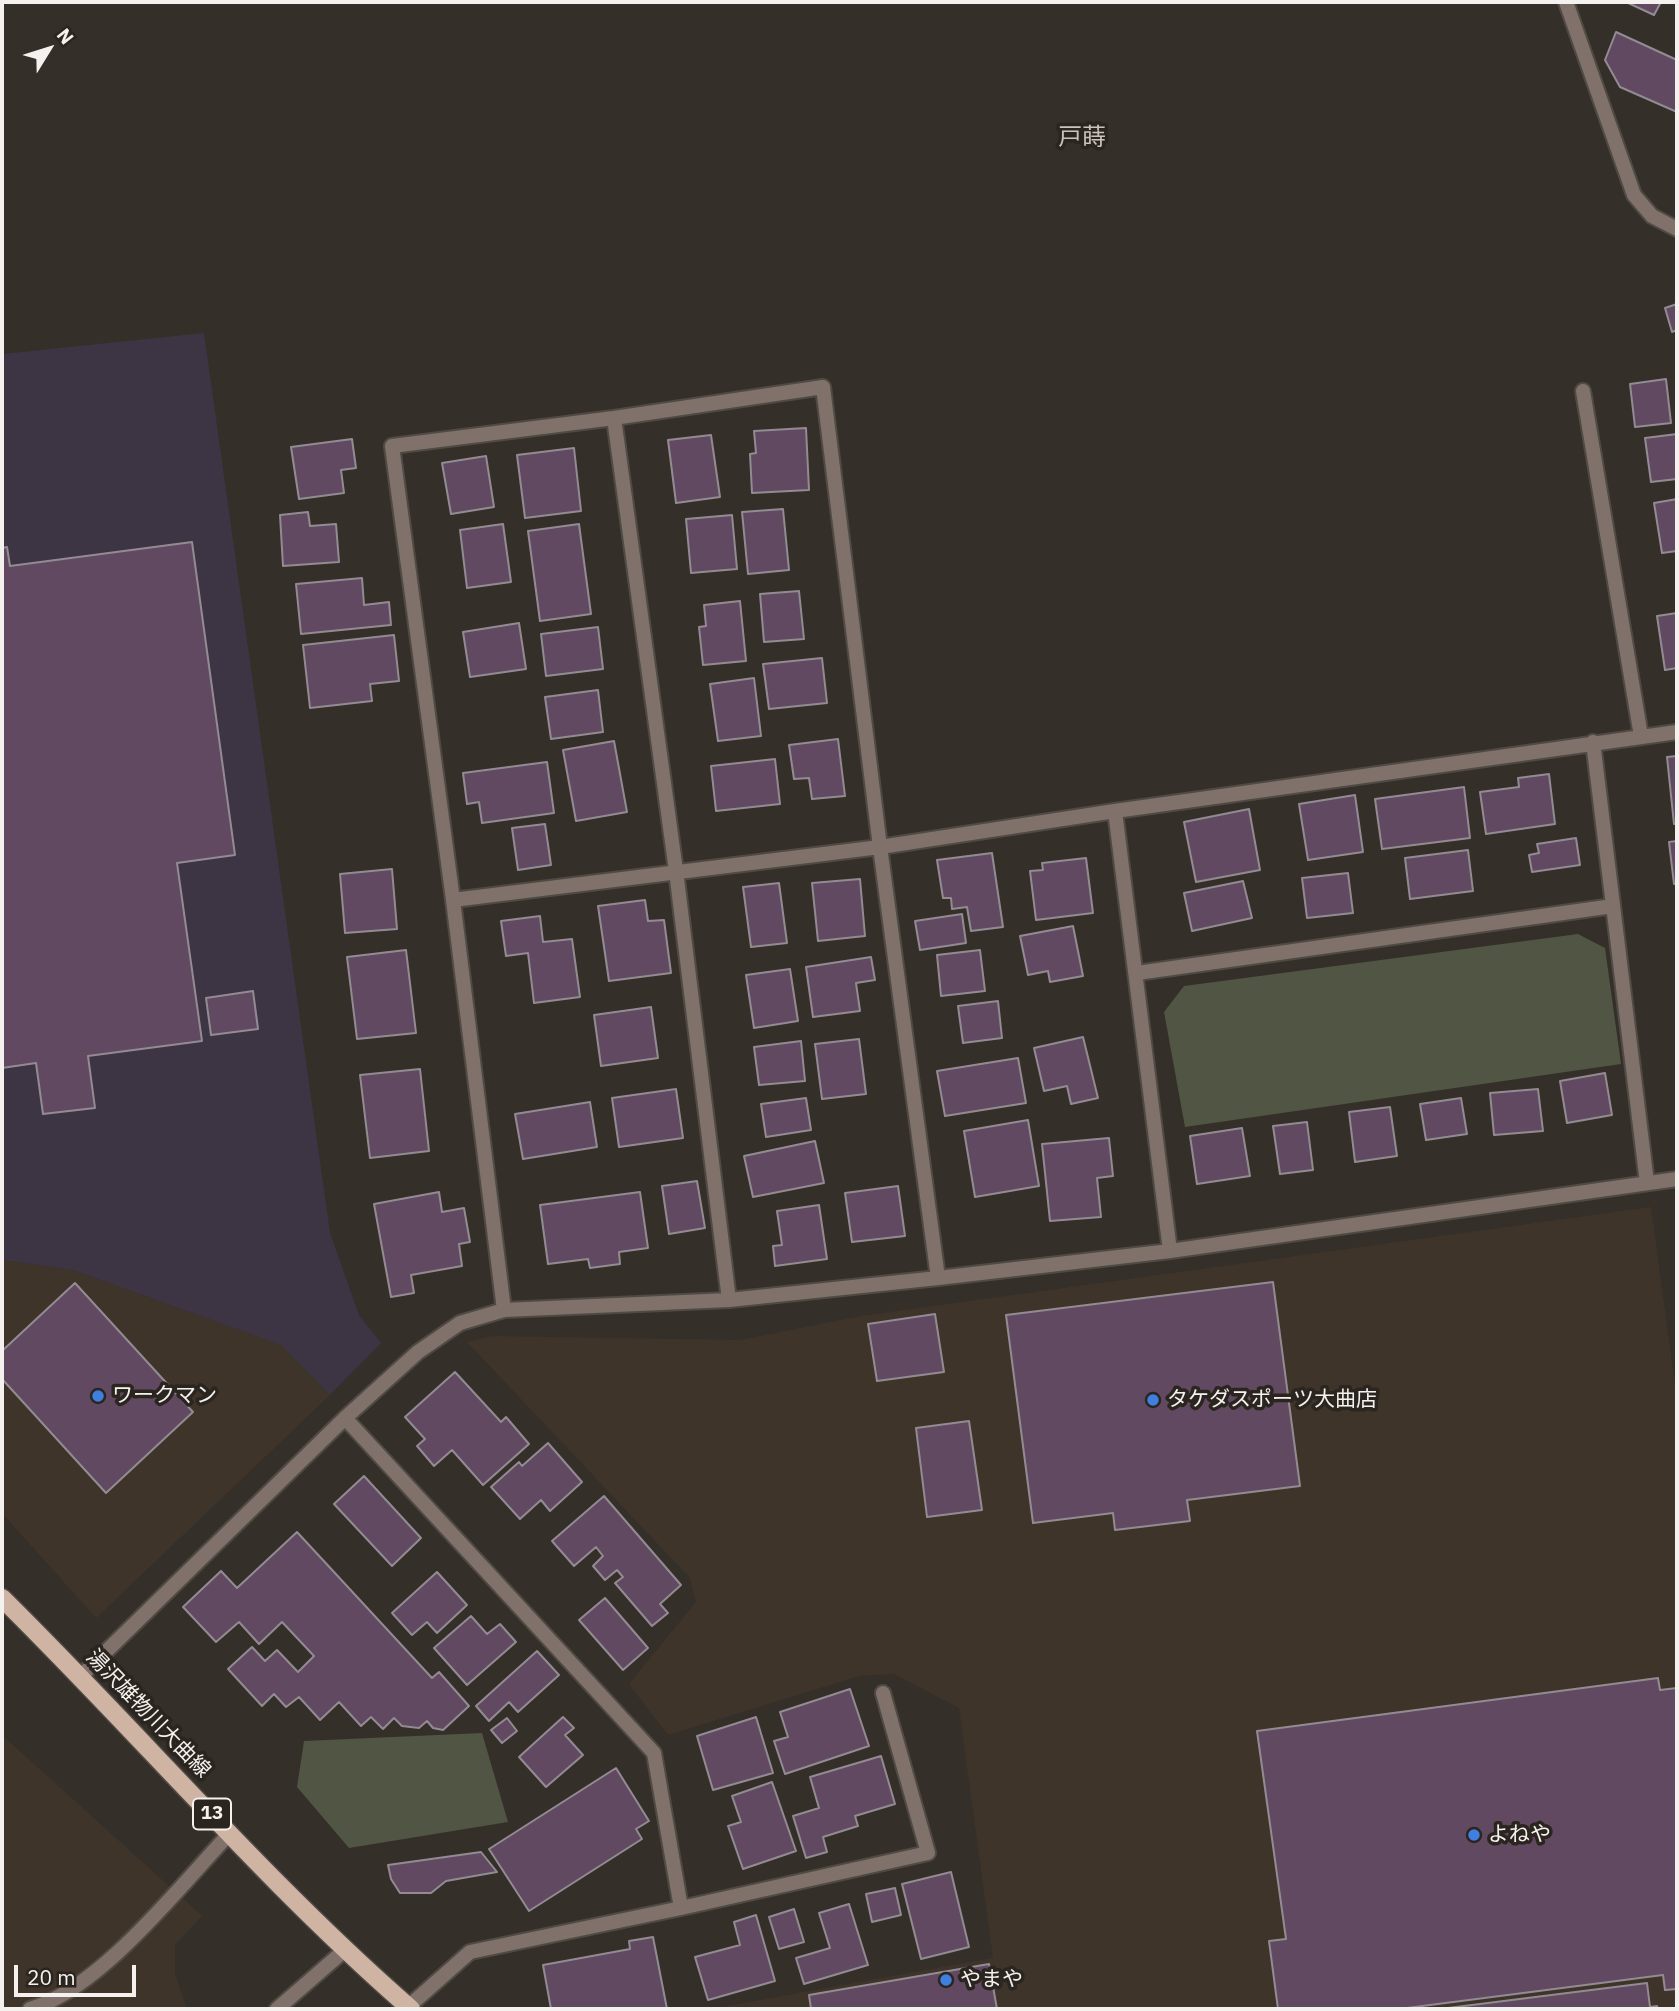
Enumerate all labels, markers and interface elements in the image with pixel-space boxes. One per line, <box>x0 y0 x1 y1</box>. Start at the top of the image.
north arrow <box>14 14 84 84</box>
text: N <box>52 23 79 49</box>
district label: 戸蒔 <box>1058 124 1106 152</box>
place label: ワークマン <box>112 1383 217 1409</box>
place label: タケダスポーツ大曲店 <box>1167 1387 1377 1413</box>
marker: ワークマン <box>90 1388 106 1404</box>
marker: タケダスポーツ大曲店 <box>1145 1392 1161 1408</box>
street label: 湯沢雄物川大曲線 <box>81 1645 215 1783</box>
road number: 13 <box>193 1798 231 1830</box>
place label: よねや <box>1488 1822 1551 1848</box>
marker: よねや <box>1466 1827 1482 1843</box>
scale bar <box>18 1952 140 1996</box>
text: 20 m <box>27 1963 76 1991</box>
place label: やまや <box>960 1967 1023 1993</box>
marker: やまや <box>938 1972 954 1988</box>

